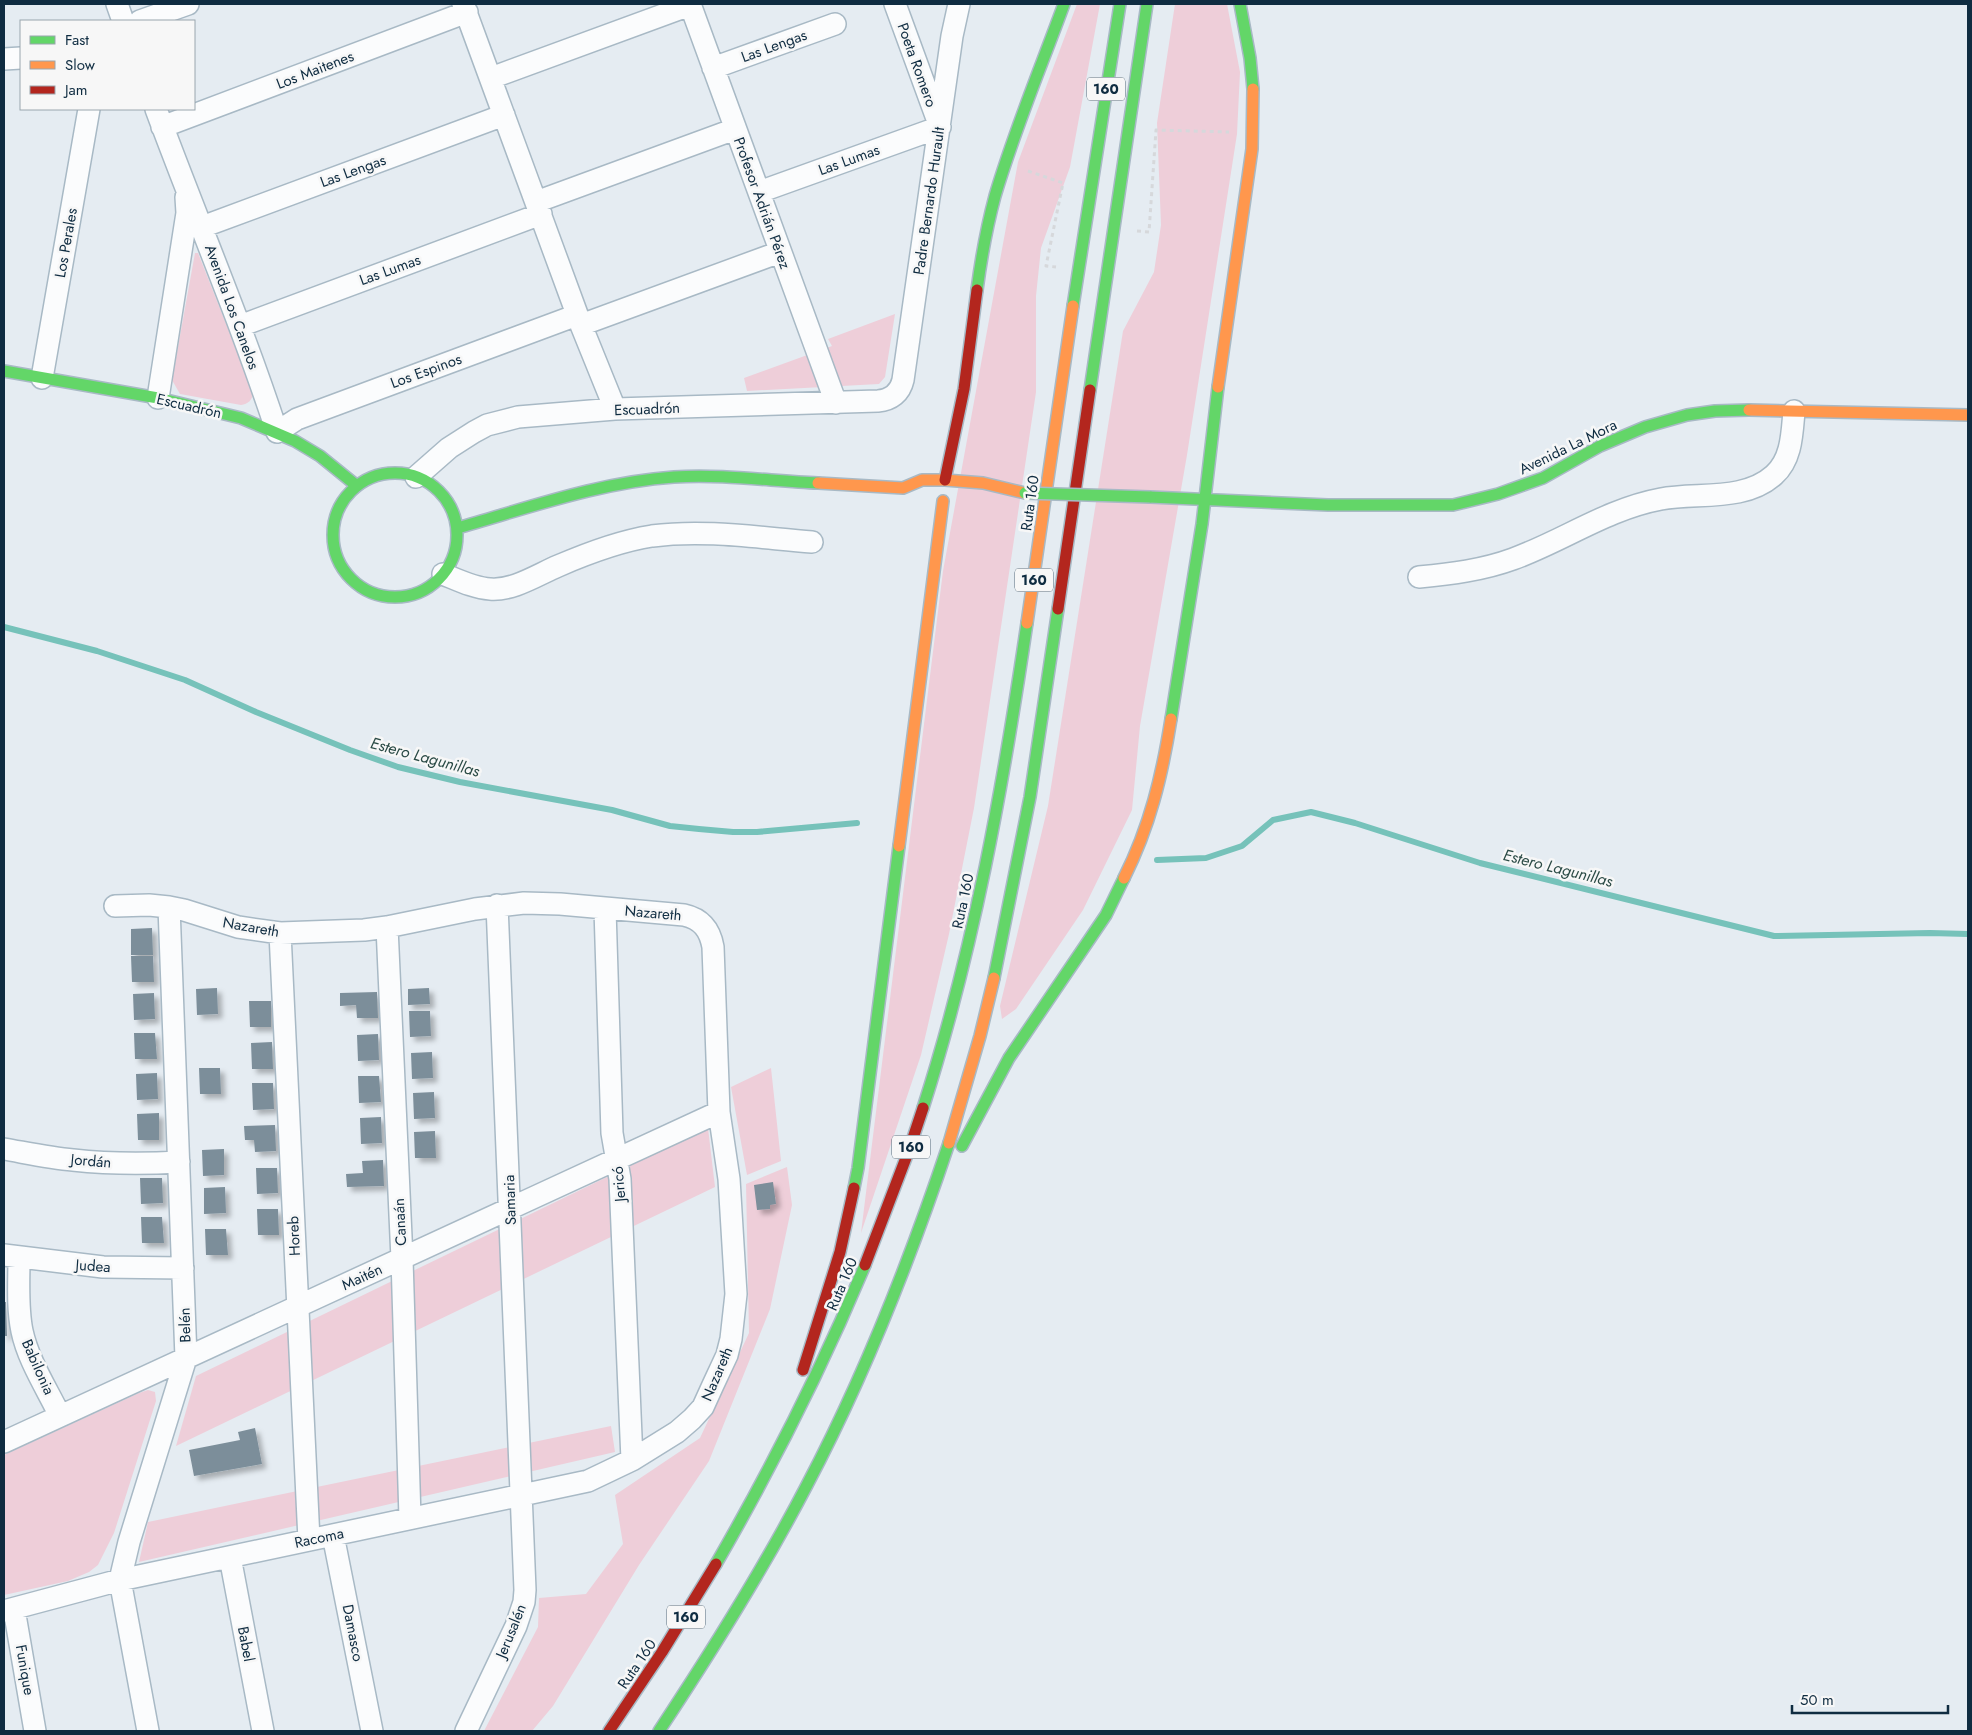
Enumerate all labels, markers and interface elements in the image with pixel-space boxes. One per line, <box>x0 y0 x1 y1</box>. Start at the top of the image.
legend <box>20 20 195 110</box>
street label: Poeta Romero <box>892 20 942 110</box>
street label: Las Lengas <box>738 24 810 68</box>
text: Fast <box>65 29 89 51</box>
street label: Los Maitenes <box>273 45 357 95</box>
text: Slow <box>65 54 96 76</box>
road number: 160 <box>1087 78 1125 100</box>
text: Jam <box>63 79 88 101</box>
street label: Padre Bernardo Hurault <box>908 125 950 276</box>
street label: Profesor Adrián Pérez <box>728 134 796 272</box>
street label: Las Lumas <box>815 139 883 181</box>
street label: Las Lengas <box>317 149 389 193</box>
street label: Los Perales <box>49 206 83 280</box>
street label: Avenida Los Canelos <box>199 241 265 373</box>
street label: Las Lumas <box>356 249 424 291</box>
street label: Los Espinos <box>387 348 465 394</box>
street label: Escuadrón <box>154 388 224 424</box>
street label: Escuadrón <box>614 397 680 421</box>
street label: Avenida La Mora <box>1515 414 1621 480</box>
street label: Ruta 160 <box>1015 474 1045 532</box>
road number: 160 <box>1015 568 1053 592</box>
water label: Estero Lagunillas <box>368 731 483 783</box>
water label: Estero Lagunillas <box>1501 843 1616 893</box>
street label: Ruta 160 <box>946 871 980 931</box>
street label: Nazareth <box>624 900 682 926</box>
street label: Nazareth <box>221 911 281 943</box>
road number: 160 <box>892 1136 930 1158</box>
street label: Jordán <box>68 1148 112 1174</box>
street label: Jericó <box>606 1165 632 1205</box>
street label: Samaria <box>498 1174 522 1226</box>
street label: Canaán <box>388 1198 412 1246</box>
street label: Horeb <box>282 1215 306 1257</box>
street label: Judea <box>73 1254 111 1278</box>
street label: Ruta 160 <box>821 1254 863 1314</box>
street label: Maitén <box>338 1258 386 1296</box>
street label: Belén <box>173 1307 197 1343</box>
street label: Babilonia <box>16 1336 60 1398</box>
street label: Nazareth <box>696 1343 738 1405</box>
street label: Racoma <box>292 1522 346 1554</box>
street label: Jerusalén <box>489 1601 532 1663</box>
street label: Damasco <box>337 1603 369 1663</box>
road number: 160 <box>667 1605 705 1628</box>
street label: Babel <box>232 1625 260 1663</box>
street label: Ruta 160 <box>612 1635 662 1693</box>
street label: Funique <box>10 1643 40 1697</box>
scale bar <box>1792 1682 1948 1714</box>
text: 50 m <box>1800 1689 1834 1711</box>

